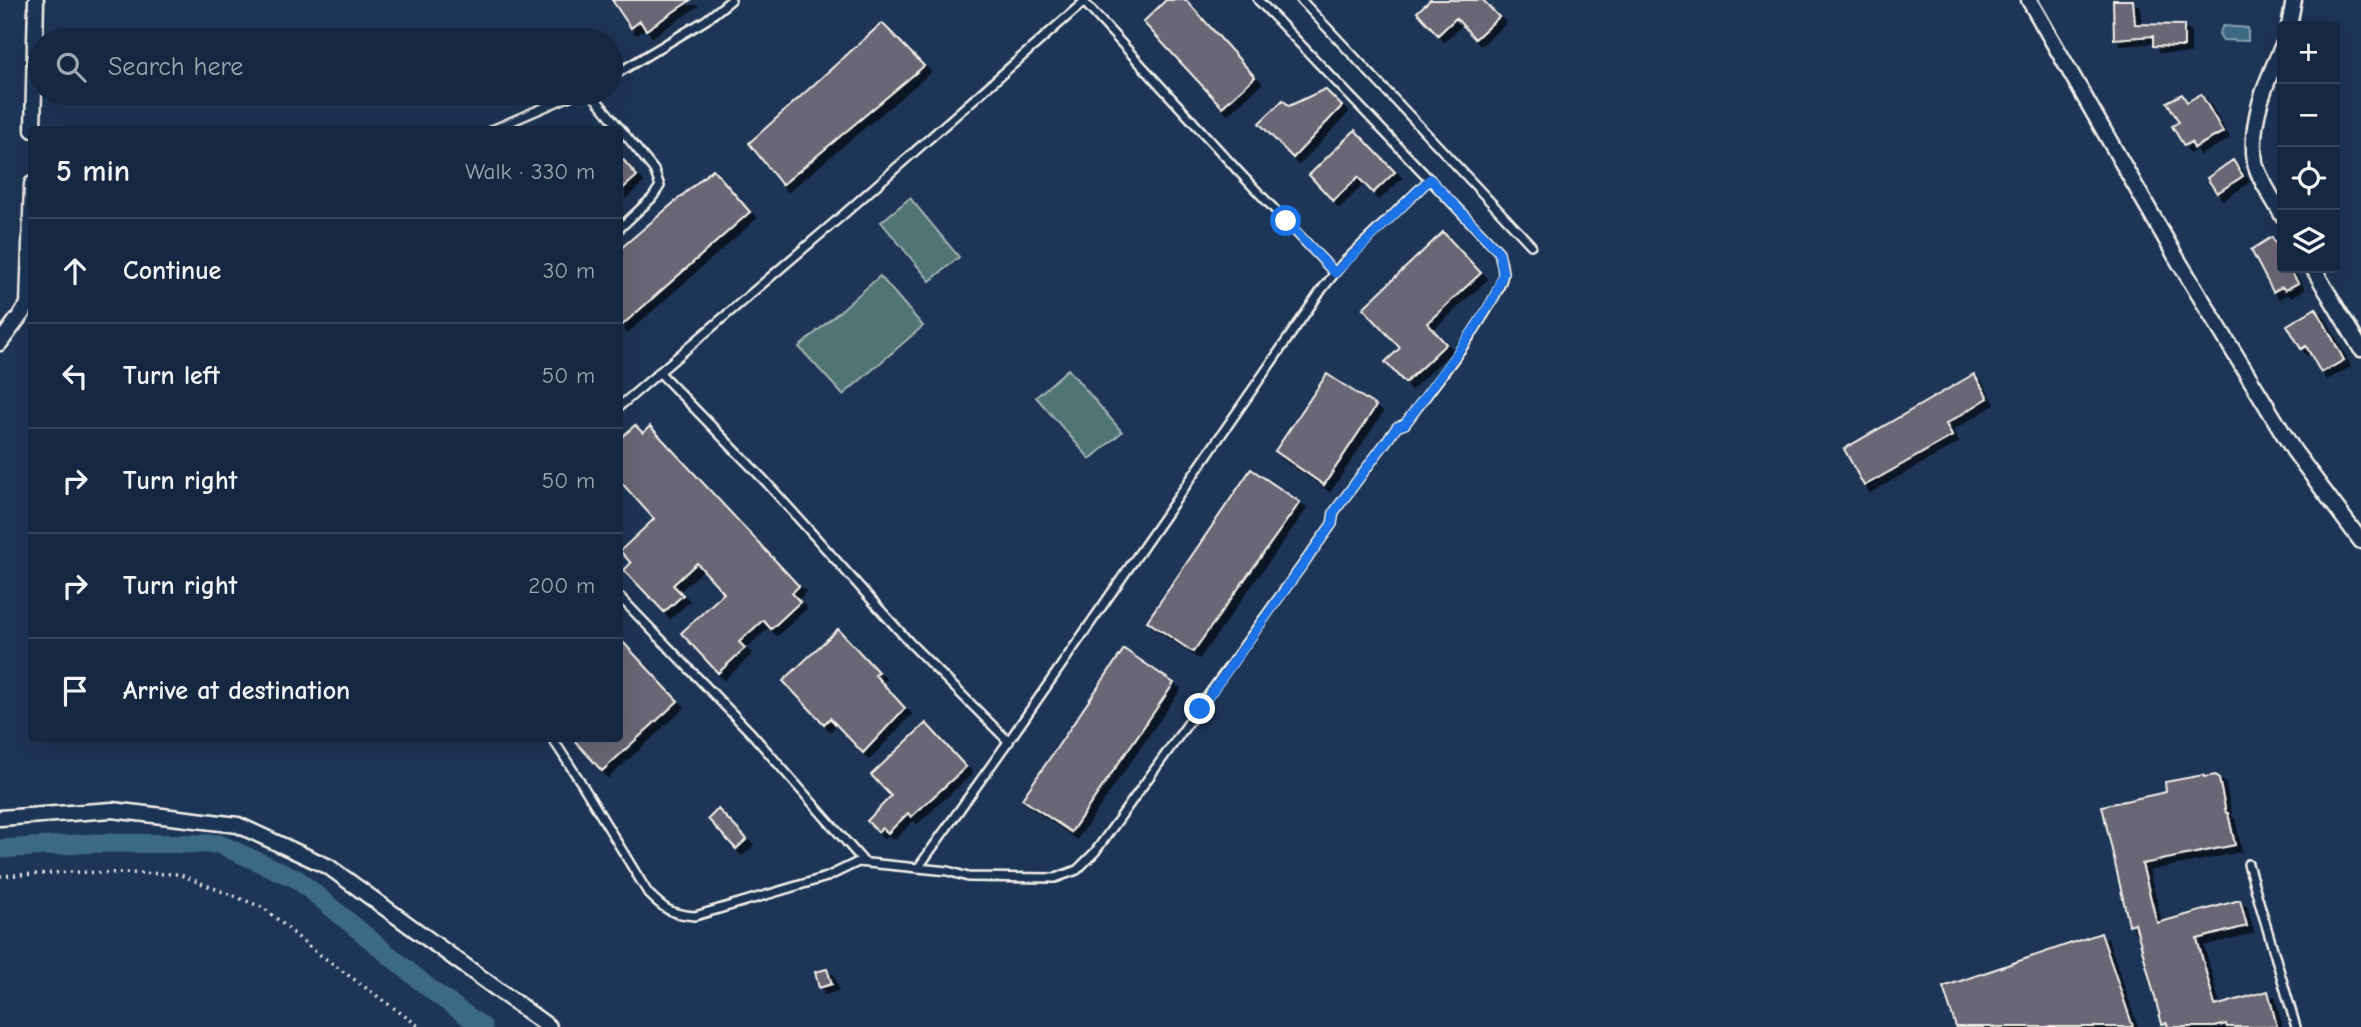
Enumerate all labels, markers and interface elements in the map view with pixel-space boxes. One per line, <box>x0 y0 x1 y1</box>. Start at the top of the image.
map controls <box>2277 21 2340 273</box>
button: + <box>2277 21 2340 84</box>
search box <box>28 28 623 105</box>
icon: search <box>52 48 90 86</box>
text: Search here <box>108 52 243 82</box>
button: − <box>2277 84 2340 147</box>
button: locate <box>2277 147 2340 210</box>
text: 5 min <box>56 154 130 189</box>
text: Walk · 330 m <box>465 158 595 185</box>
route start <box>1270 205 1301 236</box>
button: layers <box>2277 210 2340 273</box>
icon: ahead <box>56 252 94 290</box>
text: Continue <box>123 256 221 286</box>
text: 30 m <box>543 257 595 284</box>
icon: left <box>56 357 94 395</box>
text: Turn left <box>123 361 220 391</box>
text: 50 m <box>542 362 595 389</box>
icon: right <box>56 462 94 500</box>
text: Turn right <box>123 466 237 496</box>
text: 50 m <box>542 467 595 494</box>
icon: right <box>56 567 94 605</box>
text: Turn right <box>123 571 237 601</box>
text: 200 m <box>528 572 595 599</box>
icon: arrive <box>56 672 94 710</box>
text: Arrive at destination <box>123 676 350 706</box>
route end <box>1184 693 1215 724</box>

